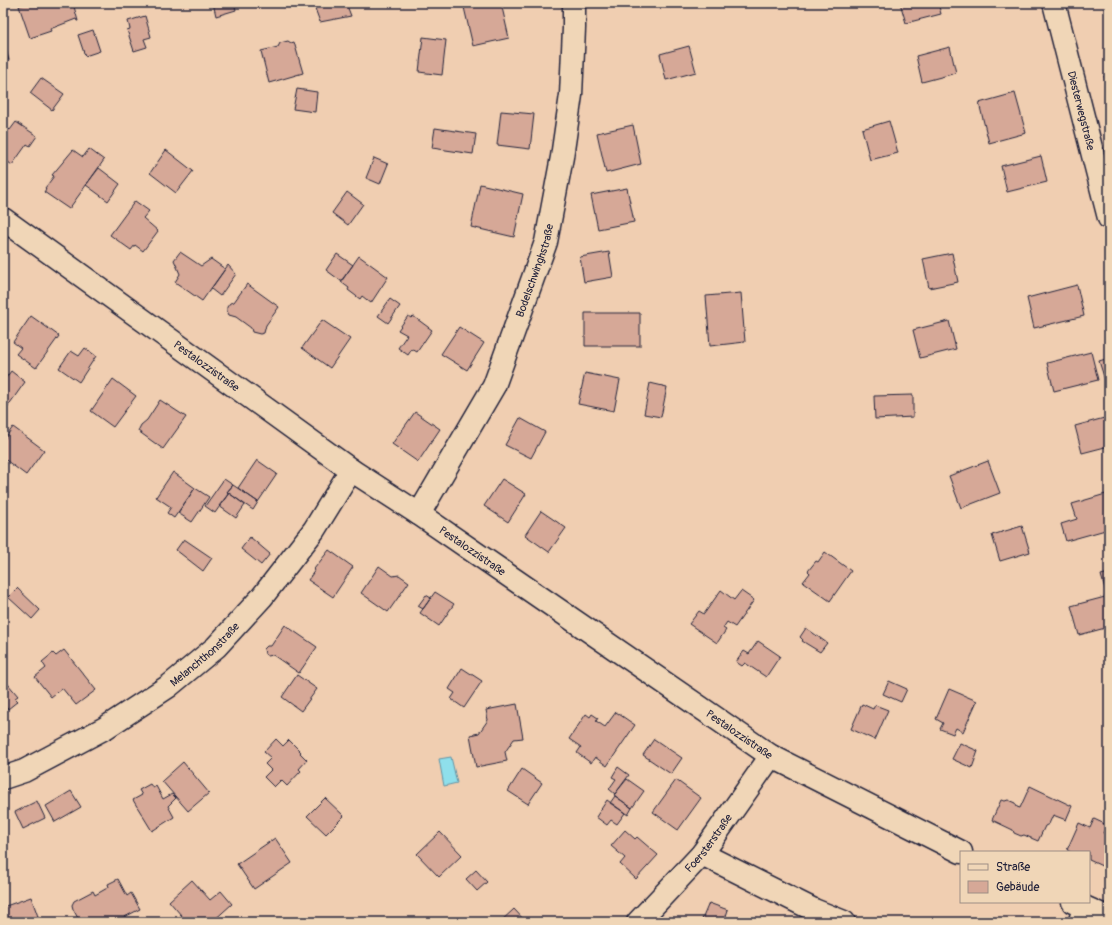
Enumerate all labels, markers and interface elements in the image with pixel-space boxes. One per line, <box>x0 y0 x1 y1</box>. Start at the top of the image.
street label: Diesterwegstraße <box>1065 70 1098 152</box>
street label: Bodelschwinghstraße <box>513 222 556 319</box>
street label: Pestalozzistraße <box>171 338 242 394</box>
street label: Pestalozzistraße <box>437 523 509 579</box>
street label: Melanchthonstraße <box>167 619 242 689</box>
street label: Pestalozzistraße <box>704 707 776 762</box>
street label: Foersterstraße <box>682 811 735 875</box>
legend <box>960 851 1090 903</box>
text: Straße <box>996 860 1030 875</box>
text: Gebäude <box>996 880 1040 895</box>

